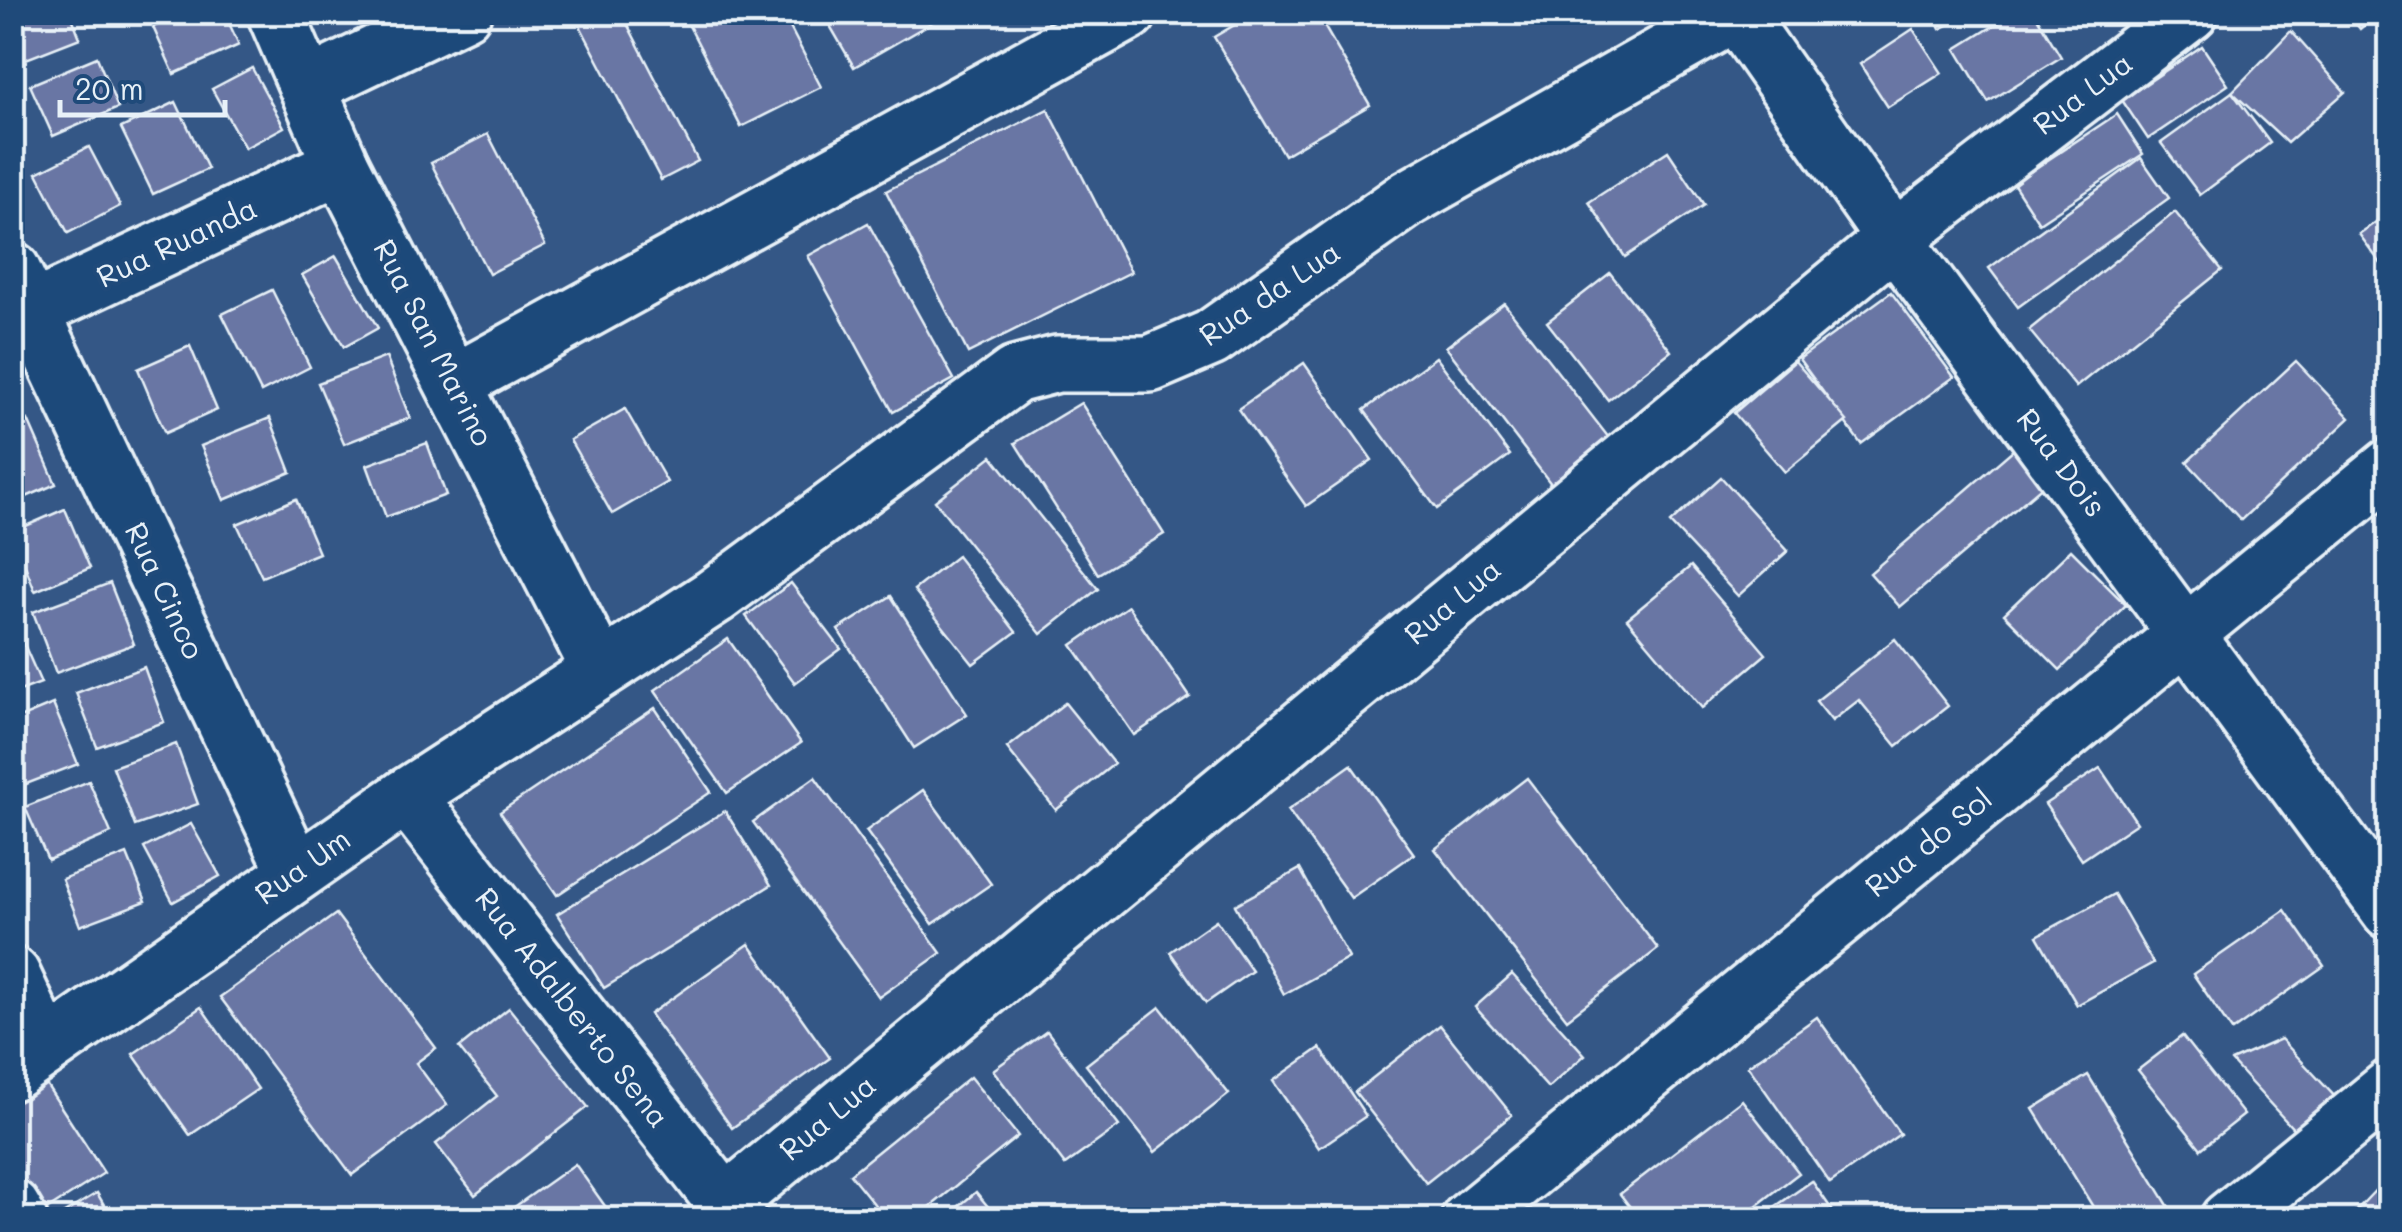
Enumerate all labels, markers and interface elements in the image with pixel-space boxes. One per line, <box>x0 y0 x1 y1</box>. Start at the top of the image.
street label: Rua Lua <box>2024 42 2140 143</box>
scale bar <box>60 55 225 117</box>
text: 20 m <box>75 68 144 108</box>
street label: Rua Ruanda <box>89 187 263 296</box>
street label: Rua da Lua <box>1190 230 1347 354</box>
street label: Rua San Marino <box>365 232 504 452</box>
street label: Rua Dois <box>2009 399 2117 524</box>
street label: Rua Cinco <box>117 515 215 665</box>
street label: Rua Lua <box>1395 548 1509 653</box>
street label: Rua do Sol <box>1856 778 2000 905</box>
street label: Rua Um <box>246 818 358 913</box>
street label: Rua Adalberto Sena <box>467 879 680 1135</box>
street label: Rua Lua <box>770 1064 884 1169</box>

